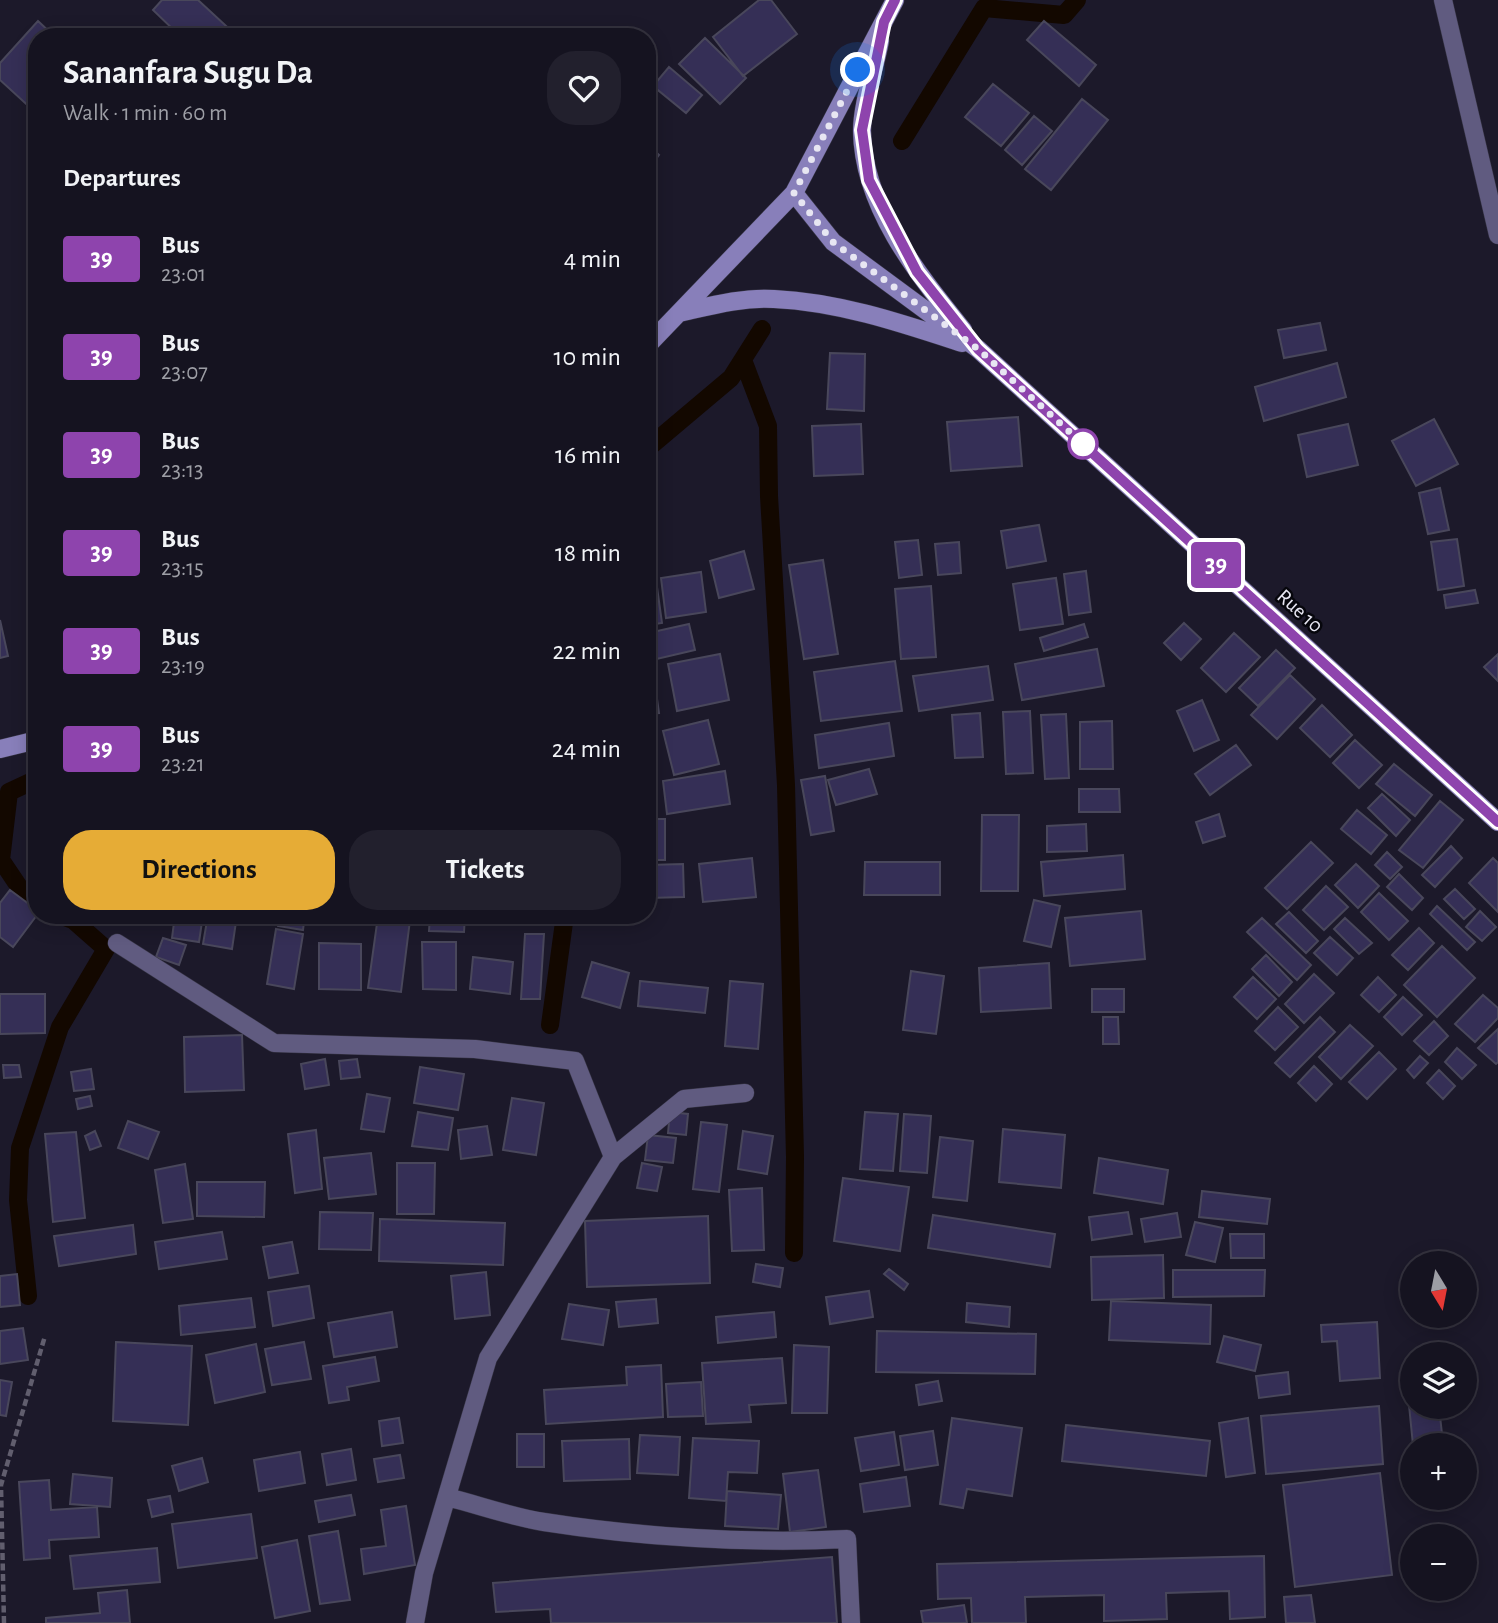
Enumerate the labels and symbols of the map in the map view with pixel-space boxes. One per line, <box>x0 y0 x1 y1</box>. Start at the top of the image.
your location <box>840 52 875 87</box>
unlabelled marker <box>1068 429 1098 459</box>
line badge: 39 <box>1184 542 1248 588</box>
street label: Rue 10 <box>1273 585 1327 637</box>
north arrow <box>1400 1251 1477 1328</box>

